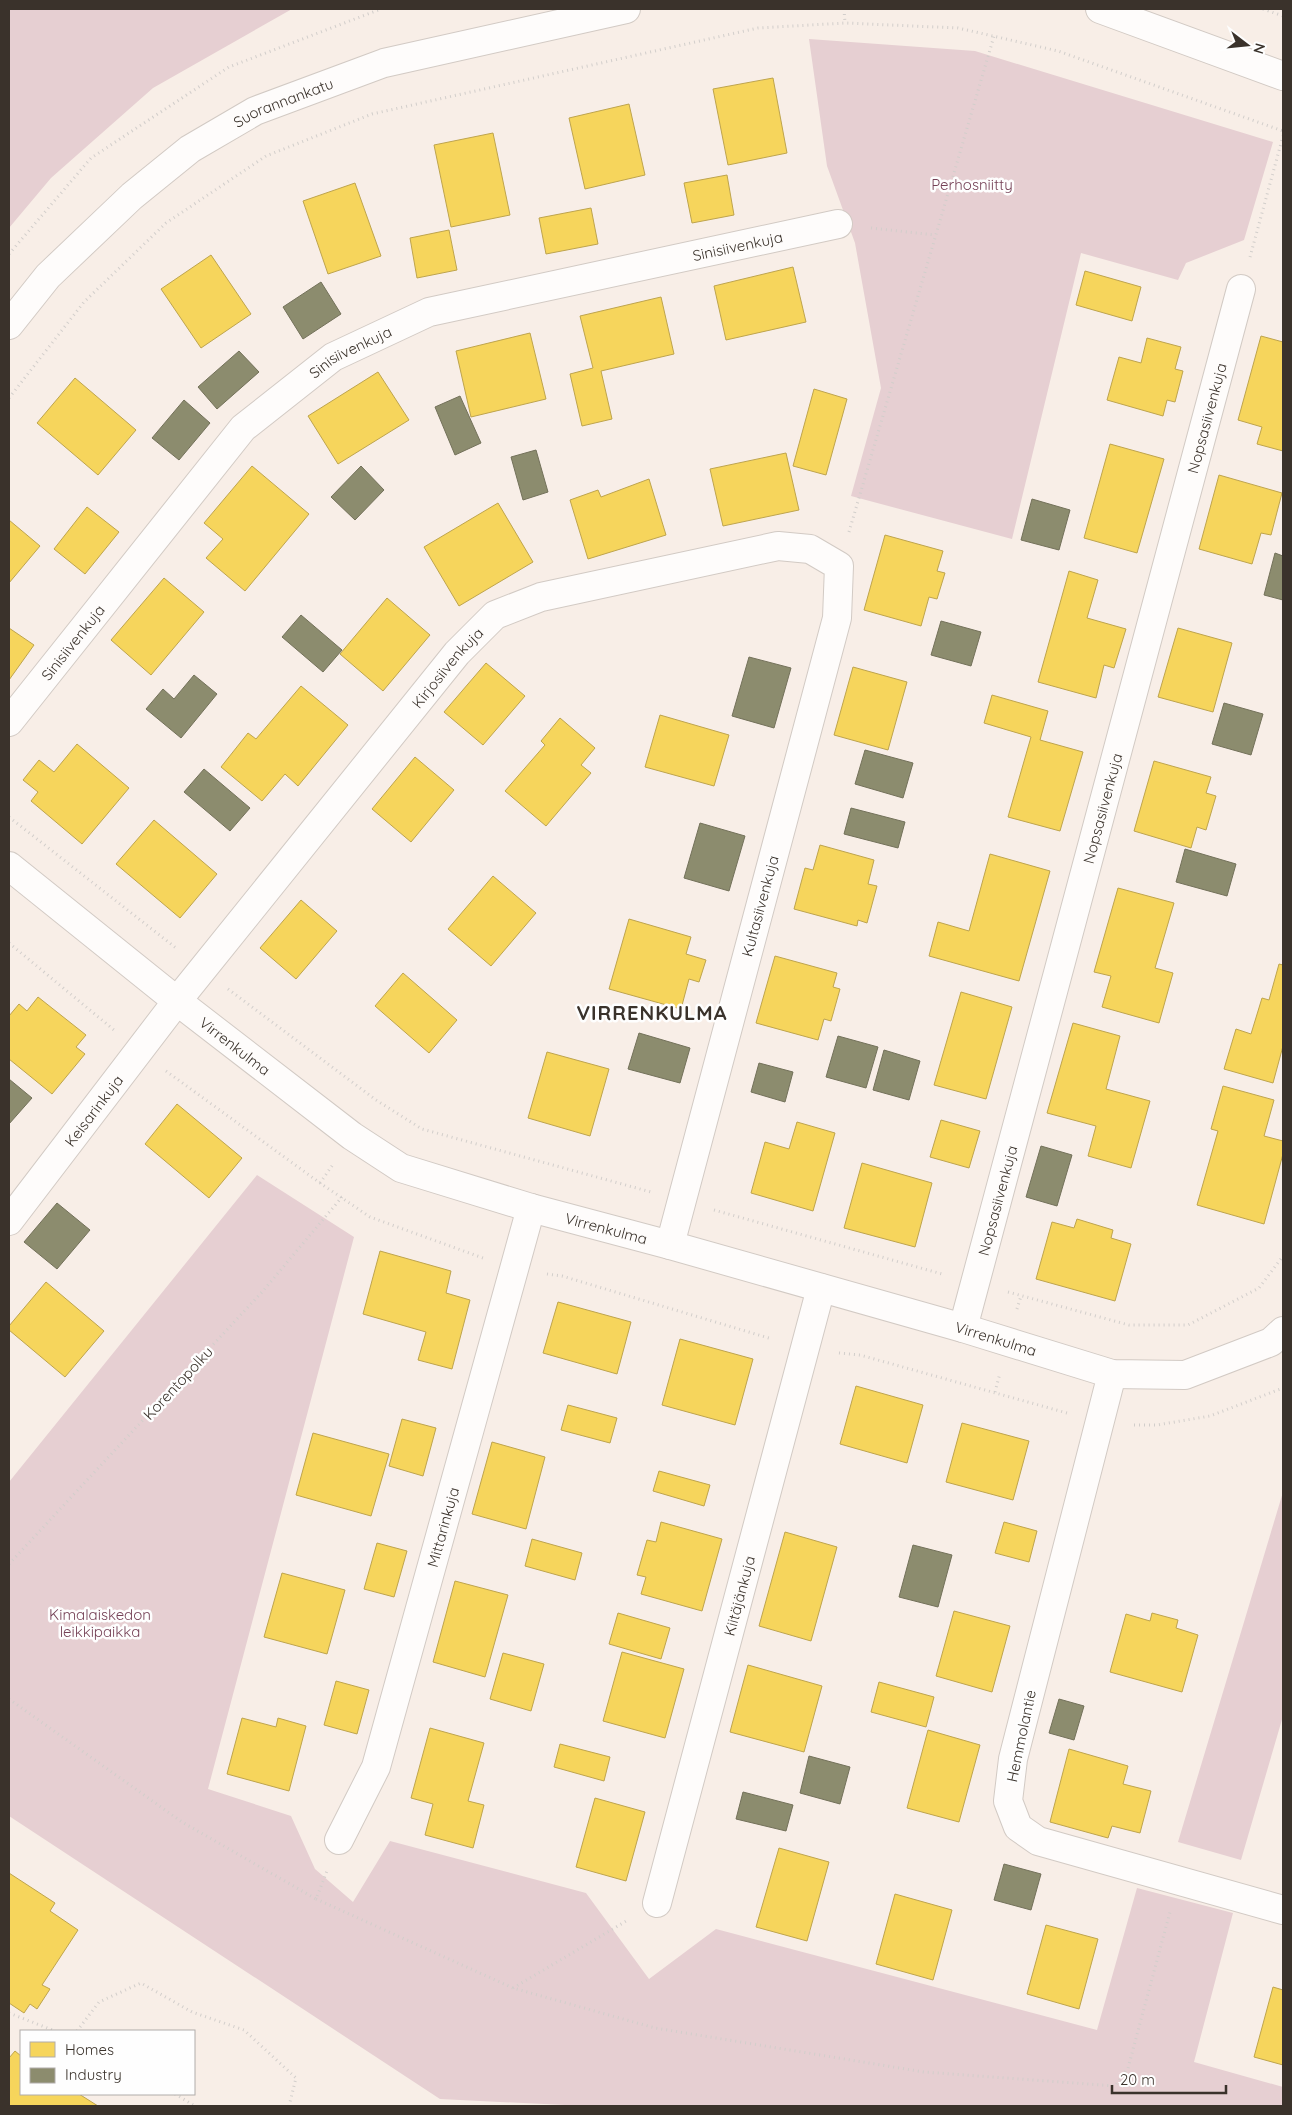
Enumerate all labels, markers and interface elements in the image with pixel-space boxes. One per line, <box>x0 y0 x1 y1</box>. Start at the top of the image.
north arrow <box>1222 20 1272 70</box>
text: N <box>1249 41 1270 56</box>
street label: Suorannankatu <box>230 73 336 131</box>
park label: Perhosniitty <box>931 175 1013 194</box>
street label: Sinisiivenkuja <box>691 227 784 265</box>
street label: Sinisiivenkuja <box>305 321 395 382</box>
street label: Nopsasiivenkuja <box>1183 361 1230 475</box>
street label: Sinisiivenkuja <box>37 600 109 684</box>
street label: Kirjosiivenkuja <box>407 623 487 712</box>
street label: Nopsasiivenkuja <box>1078 751 1126 866</box>
street label: Kultasiivenkuja <box>737 853 783 959</box>
district label: VIRRENKULMA <box>577 1000 727 1025</box>
street label: Virrenkulma <box>196 1013 274 1079</box>
street label: Keisarinkuja <box>60 1071 127 1150</box>
street label: Nopsasiivenkuja <box>973 1143 1021 1258</box>
street label: Virrenkulma <box>563 1208 649 1248</box>
street label: Virrenkulma <box>953 1317 1039 1360</box>
street label: Korentopolku <box>139 1342 217 1424</box>
street label: Mittarinkuja <box>422 1485 463 1569</box>
street label: Kiitäjänkuja <box>719 1554 759 1638</box>
park label: Kimalaiskedon leikkipaikka <box>49 1605 151 1641</box>
street label: Hemmolantie <box>1002 1688 1040 1784</box>
legend <box>20 2030 195 2095</box>
text: Homes <box>65 2040 114 2059</box>
scale bar <box>1112 2062 1226 2094</box>
text: Industry <box>65 2065 122 2084</box>
text: 20 m <box>1120 2070 1155 2089</box>

